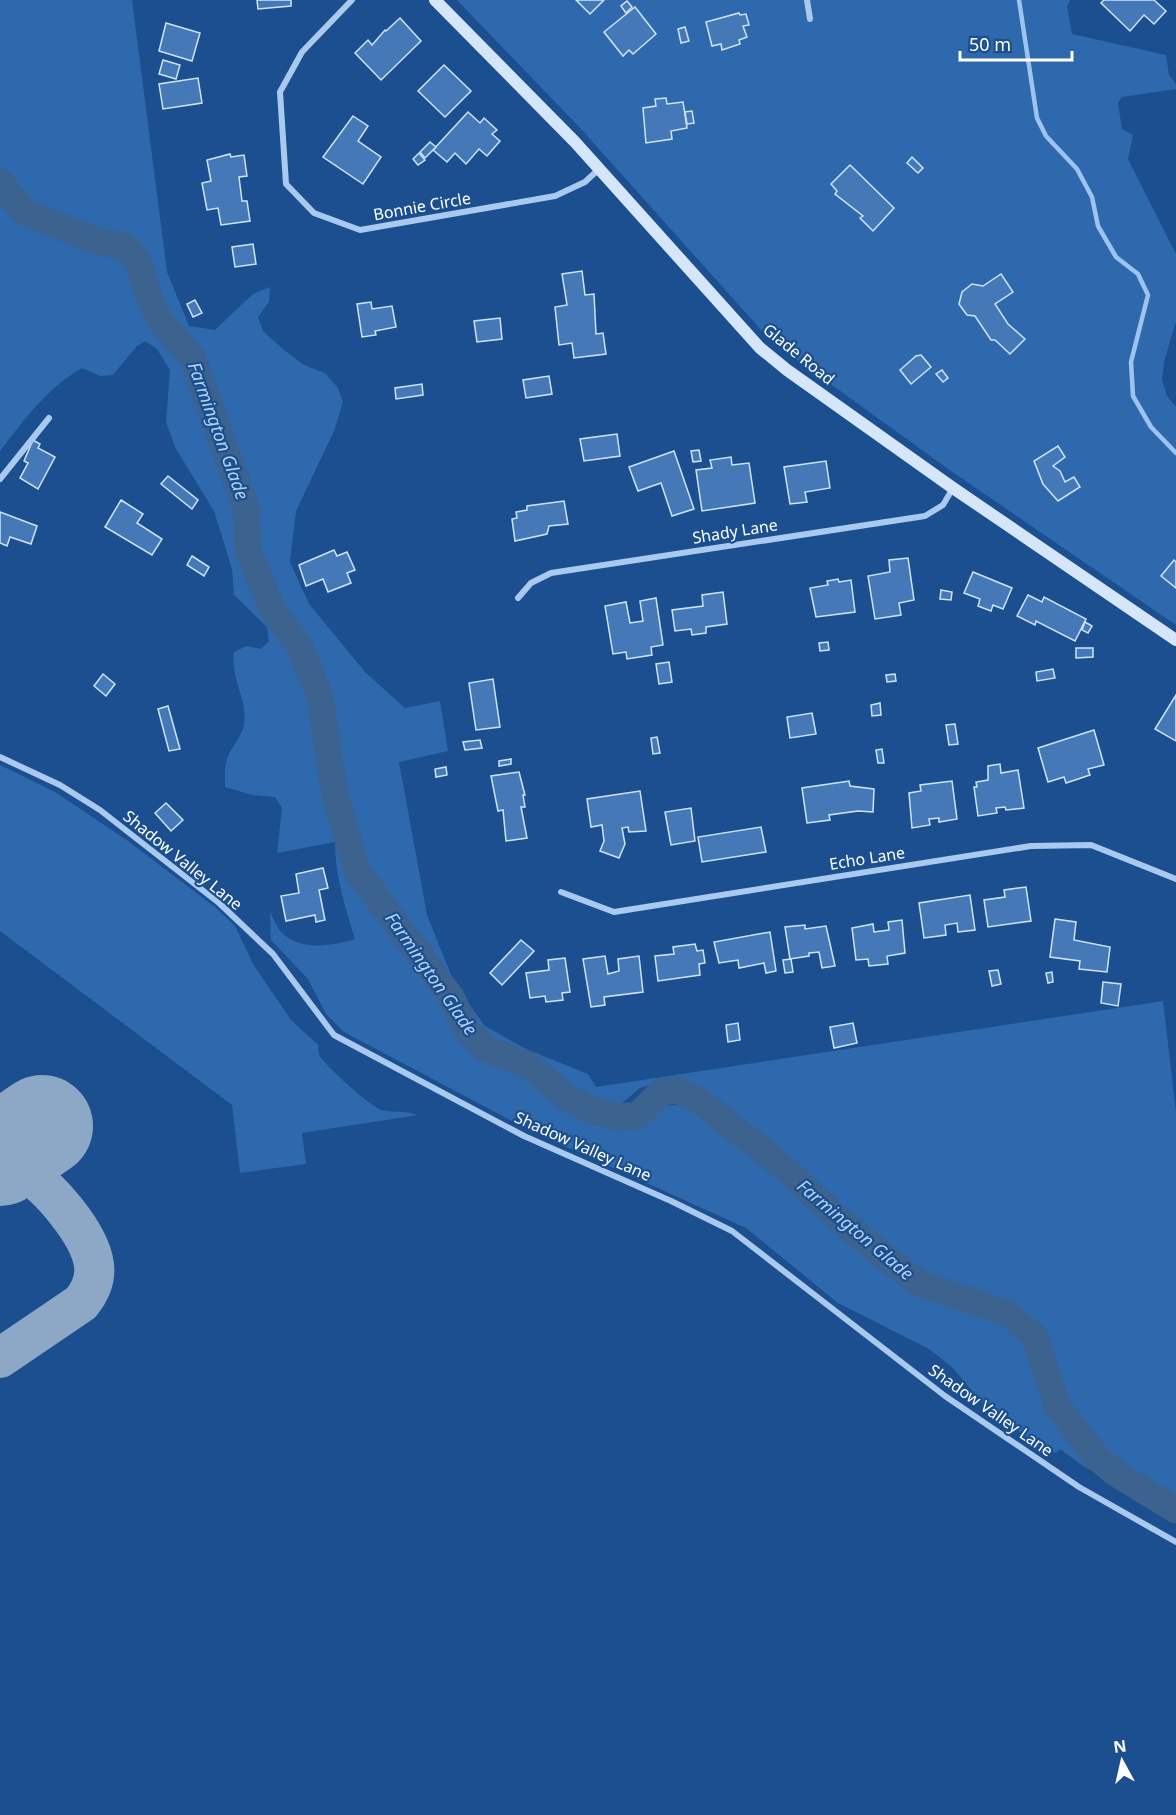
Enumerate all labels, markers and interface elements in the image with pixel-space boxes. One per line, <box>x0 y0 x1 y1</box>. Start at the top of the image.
scale bar <box>960 24 1072 62</box>
text: 50 m <box>969 32 1011 56</box>
street label: Bonnie Circle <box>372 187 472 225</box>
street label: Glade Road <box>759 318 839 390</box>
water label: Farmington Glade <box>183 358 255 503</box>
street label: Shady Lane <box>691 513 779 549</box>
street label: Shadow Valley Lane <box>119 805 247 915</box>
street label: Echo Lane <box>827 841 907 875</box>
water label: Farmington Glade <box>380 907 483 1040</box>
street label: Shadow Valley Lane <box>511 1106 655 1186</box>
water label: Farmington Glade <box>792 1173 919 1285</box>
street label: Shadow Valley Lane <box>924 1359 1058 1461</box>
north arrow <box>1092 1731 1152 1791</box>
text: N <box>1112 1734 1128 1758</box>

